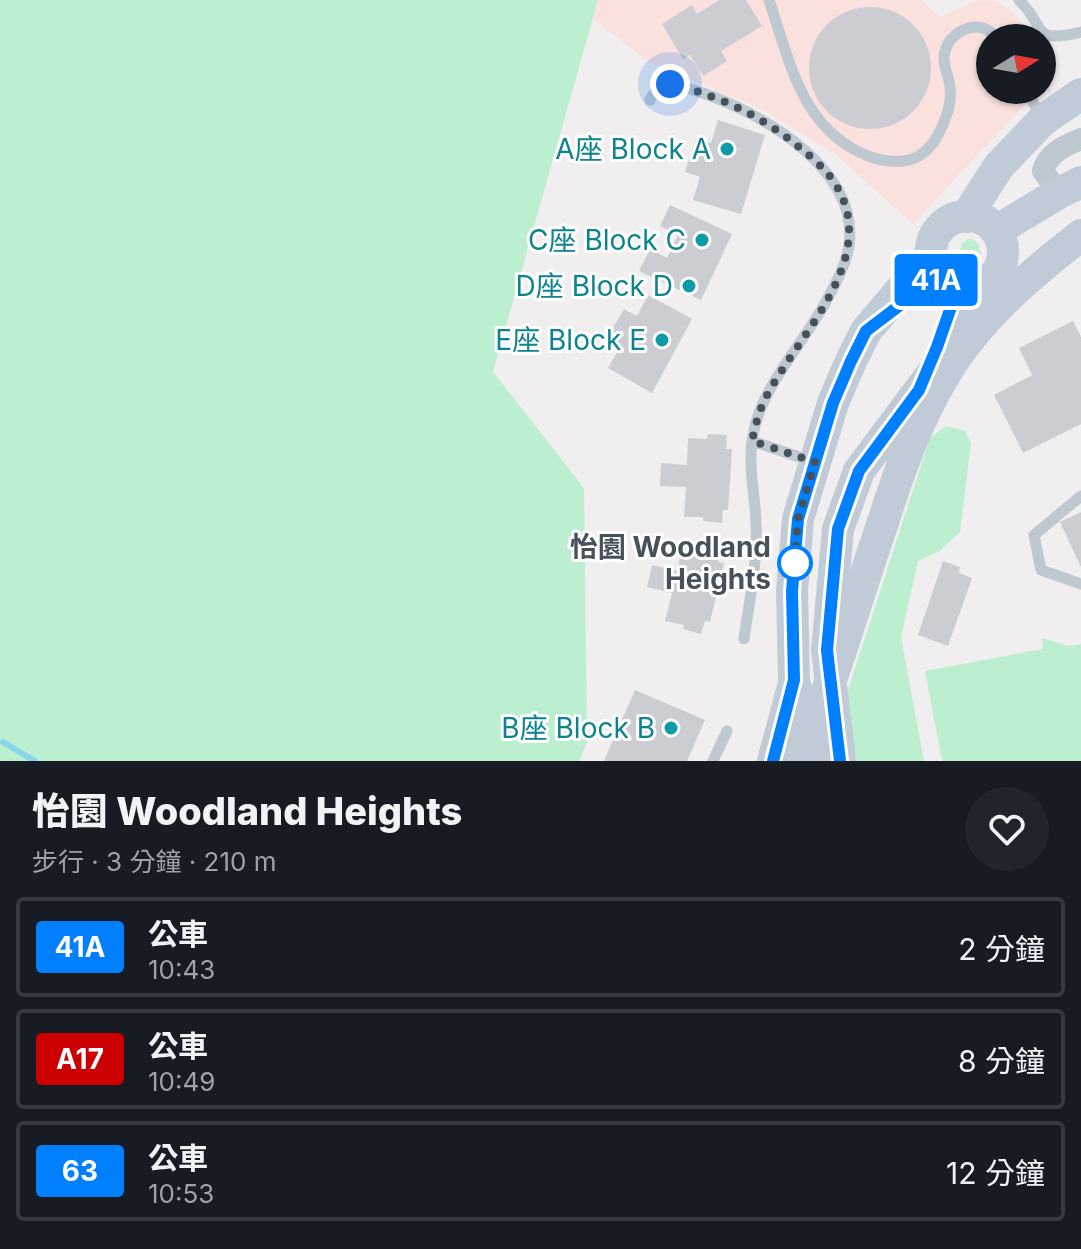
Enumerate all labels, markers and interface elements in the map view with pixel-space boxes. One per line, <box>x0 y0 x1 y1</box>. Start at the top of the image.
north arrow <box>976 24 1056 104</box>
map controls <box>976 24 1056 104</box>
your location <box>650 64 690 104</box>
place label: A座 Block A <box>555 132 711 166</box>
marker: A座 Block A <box>718 140 736 158</box>
place label: C座 Block C <box>528 223 686 257</box>
marker: C座 Block C <box>693 231 711 249</box>
line badge: 41A <box>890 254 982 306</box>
text: 41A <box>911 263 961 297</box>
place label: D座 Block D <box>516 269 673 303</box>
marker: D座 Block D <box>680 277 698 295</box>
place label: E座 Block E <box>495 323 646 357</box>
marker: E座 Block E <box>653 331 671 349</box>
place label: 怡園 Woodland Heights <box>570 530 771 596</box>
marker: 怡園 Woodland Heights <box>778 546 812 580</box>
place label: B座 Block B <box>501 711 655 745</box>
marker: B座 Block B <box>662 719 680 737</box>
button: heart <box>965 787 1049 871</box>
text: 怡園 Woodland Heights <box>32 788 462 834</box>
text: 步行 · 3 分鐘 · 210 m <box>32 846 277 877</box>
text: 公車 <box>148 916 208 952</box>
text: 41A <box>55 930 105 964</box>
text: 2 分鐘 <box>958 931 1045 967</box>
text: 10:43 <box>148 954 215 985</box>
text: 公車 <box>148 1028 208 1064</box>
text: A17 <box>56 1042 104 1076</box>
text: 8 分鐘 <box>958 1043 1045 1079</box>
text: 10:49 <box>148 1066 215 1097</box>
text: 公車 <box>148 1140 208 1176</box>
text: 63 <box>62 1154 98 1188</box>
text: 12 分鐘 <box>946 1155 1045 1191</box>
text: 10:53 <box>148 1178 214 1209</box>

